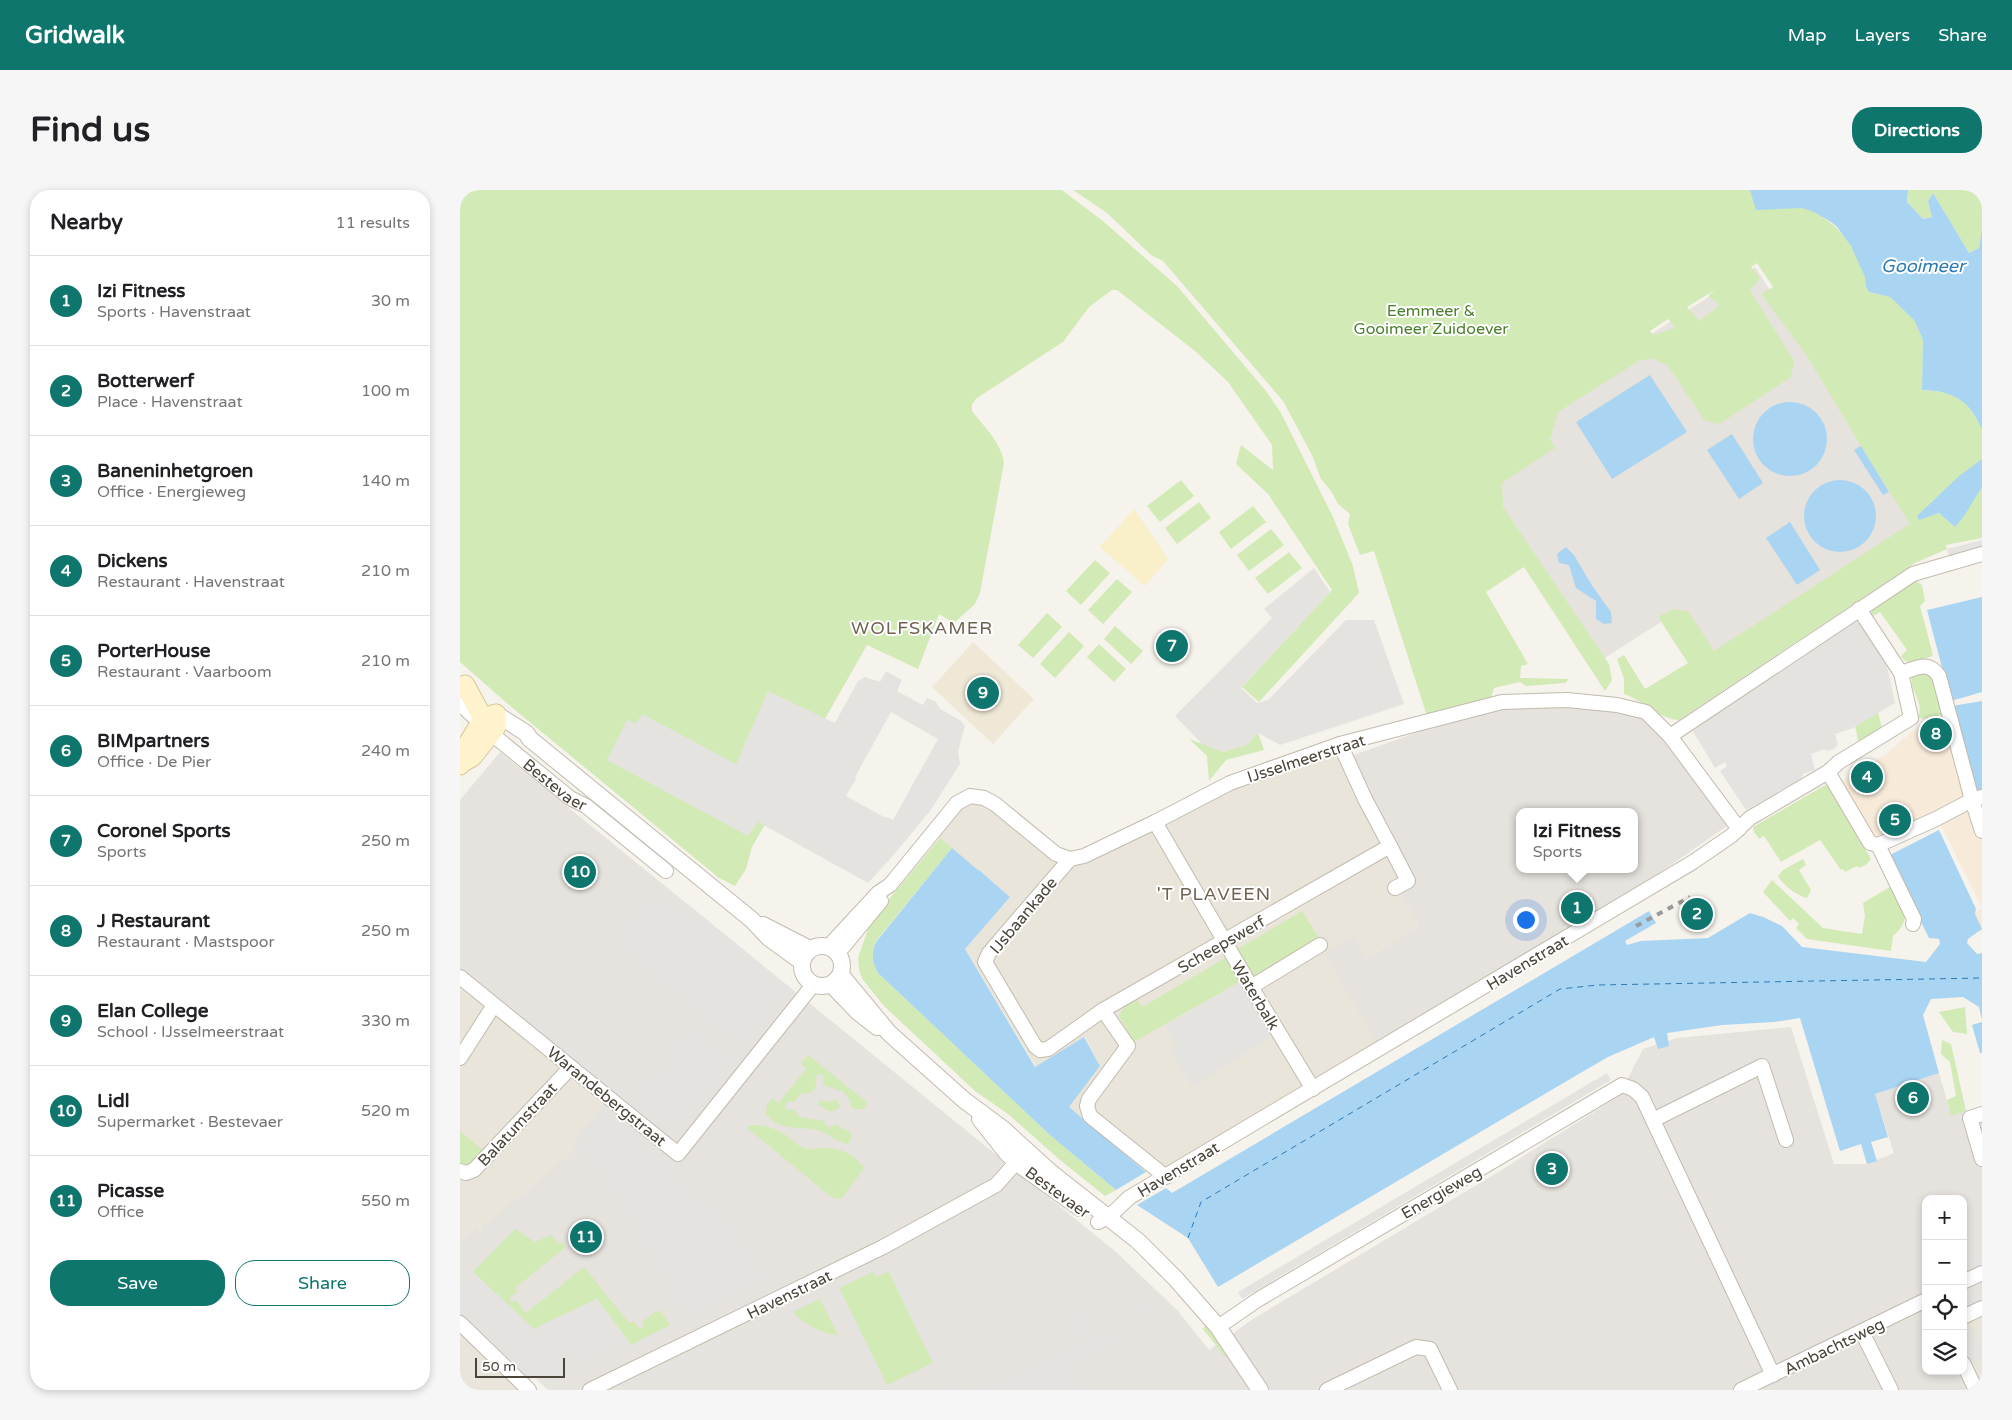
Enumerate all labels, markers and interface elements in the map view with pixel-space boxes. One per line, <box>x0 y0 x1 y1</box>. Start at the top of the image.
text: Gridwalk <box>25 21 125 50</box>
text: Map <box>1788 24 1827 46</box>
text: Layers <box>1855 24 1910 46</box>
text: Share <box>1938 24 1987 46</box>
button: Directions <box>1852 107 1982 153</box>
text: Find us <box>30 109 150 151</box>
text: Nearby <box>50 210 123 235</box>
text: 11 results <box>336 213 410 233</box>
water label: Gooimeer <box>1881 255 1967 277</box>
text: Izi Fitness <box>97 280 185 302</box>
text: 1 <box>61 291 71 311</box>
text: 30 m <box>371 291 410 311</box>
park label: Eemmeer & Gooimeer Zuidoever <box>1354 301 1509 339</box>
text: Sports · Havenstraat <box>97 302 251 322</box>
text: Botterwerf <box>97 370 194 392</box>
text: 2 <box>61 381 71 401</box>
text: 100 m <box>361 381 410 401</box>
text: Place · Havenstraat <box>97 392 243 412</box>
text: Baneninhetgroen <box>97 460 253 482</box>
text: 3 <box>61 471 71 491</box>
text: 140 m <box>361 471 410 491</box>
text: Office · Energieweg <box>97 482 246 502</box>
text: Dickens <box>97 550 168 572</box>
text: 4 <box>61 561 71 581</box>
text: 210 m <box>361 561 410 581</box>
text: Restaurant · Havenstraat <box>97 572 285 592</box>
district label: WOLFSKAMER <box>851 617 993 639</box>
pin: 7 <box>1156 627 1188 665</box>
text: PorterHouse <box>97 640 211 662</box>
text: 5 <box>61 651 71 671</box>
text: 210 m <box>361 651 410 671</box>
text: Restaurant · Vaarboom <box>97 662 272 682</box>
pin: 9 <box>967 674 999 712</box>
pin: 8 <box>1920 715 1952 753</box>
text: BIMpartners <box>97 730 210 752</box>
street label: IJsselmeerstraat <box>1245 730 1368 787</box>
text: 6 <box>61 741 71 761</box>
text: 240 m <box>361 741 410 761</box>
text: Office · De Pier <box>97 752 211 772</box>
street label: Bestevaer <box>519 755 591 816</box>
pin: 4 <box>1851 758 1883 796</box>
pin: 5 <box>1879 801 1911 839</box>
popup <box>1516 808 1638 873</box>
text: Coronel Sports <box>97 820 231 842</box>
text: Izi Fitness <box>1533 820 1621 842</box>
text: 7 <box>61 831 71 851</box>
text: 250 m <box>361 831 410 851</box>
text: Sports <box>97 842 146 862</box>
text: Sports <box>1533 842 1582 862</box>
pin: 10 <box>564 853 596 891</box>
street label: IJsbaankade <box>986 873 1062 958</box>
district label: 'T PLAVEEN <box>1157 883 1271 905</box>
pin: 1 <box>1561 889 1593 927</box>
pin: 2 <box>1681 895 1713 933</box>
your location <box>1513 907 1539 933</box>
text: J Restaurant <box>97 910 210 932</box>
street label: Scheepswerf <box>1174 911 1270 978</box>
text: 8 <box>61 921 71 941</box>
text: 250 m <box>361 921 410 941</box>
street label: Havenstraat <box>1483 931 1572 995</box>
text: Restaurant · Mastspoor <box>97 932 275 952</box>
street label: Waterbalk <box>1227 957 1284 1034</box>
text: Elan College <box>97 1000 208 1022</box>
text: 9 <box>61 1011 71 1031</box>
text: 330 m <box>361 1011 410 1031</box>
text: School · IJsselmeerstraat <box>97 1022 284 1042</box>
street label: Warandebergstraat <box>543 1043 670 1151</box>
street label: Balatumstraat <box>474 1079 562 1171</box>
pin: 6 <box>1897 1079 1929 1117</box>
text: Lidl <box>97 1090 129 1112</box>
text: 10 <box>56 1101 76 1121</box>
text: 520 m <box>361 1101 410 1121</box>
text: Supermarket · Bestevaer <box>97 1112 283 1132</box>
street label: Havenstraat <box>1134 1138 1223 1202</box>
pin: 3 <box>1536 1150 1568 1188</box>
street label: Energieweg <box>1398 1162 1485 1224</box>
street label: Bestevaer <box>1021 1163 1094 1224</box>
text: Picasse <box>97 1180 164 1202</box>
text: 11 <box>56 1191 76 1211</box>
text: 550 m <box>361 1191 410 1211</box>
map controls <box>1922 1195 1967 1375</box>
button: + <box>1922 1195 1967 1240</box>
text: Office <box>97 1202 144 1222</box>
pin: 11 <box>570 1218 602 1256</box>
button: − <box>1922 1240 1967 1285</box>
button: Save <box>50 1260 225 1306</box>
button: Share <box>235 1260 410 1306</box>
street label: Havenstraat <box>744 1266 835 1324</box>
button: locate <box>1922 1285 1967 1330</box>
street label: Ambachtsweg <box>1781 1314 1888 1380</box>
button: layers <box>1922 1330 1967 1375</box>
scale bar <box>475 1355 565 1378</box>
text: 50 m <box>482 1358 516 1375</box>

